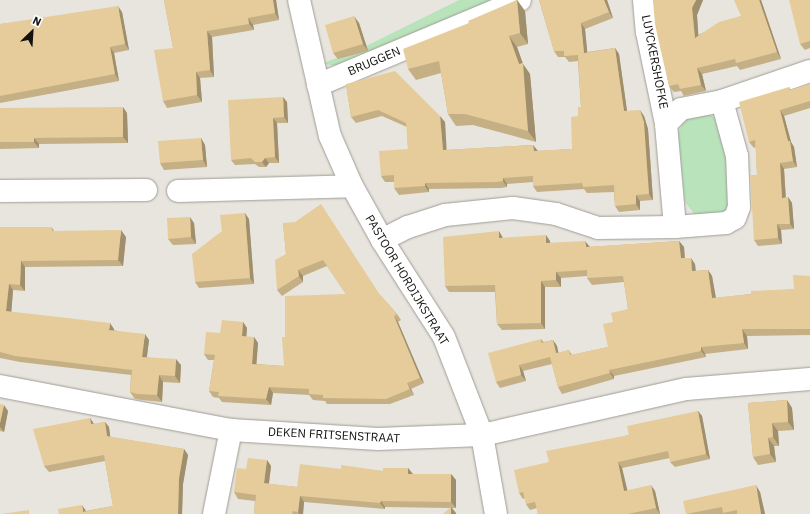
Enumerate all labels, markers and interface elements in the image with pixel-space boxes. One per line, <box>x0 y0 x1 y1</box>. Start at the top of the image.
north arrow <box>12 12 52 52</box>
text: N <box>31 13 44 29</box>
street label: LUYCKERSHOFKE <box>639 14 671 110</box>
street label: BRUGGEN <box>346 43 402 79</box>
street label: PASTOOR HORDIJKSTRAAT <box>362 212 452 348</box>
street label: DEKEN FRITSENSTRAAT <box>268 424 400 446</box>

